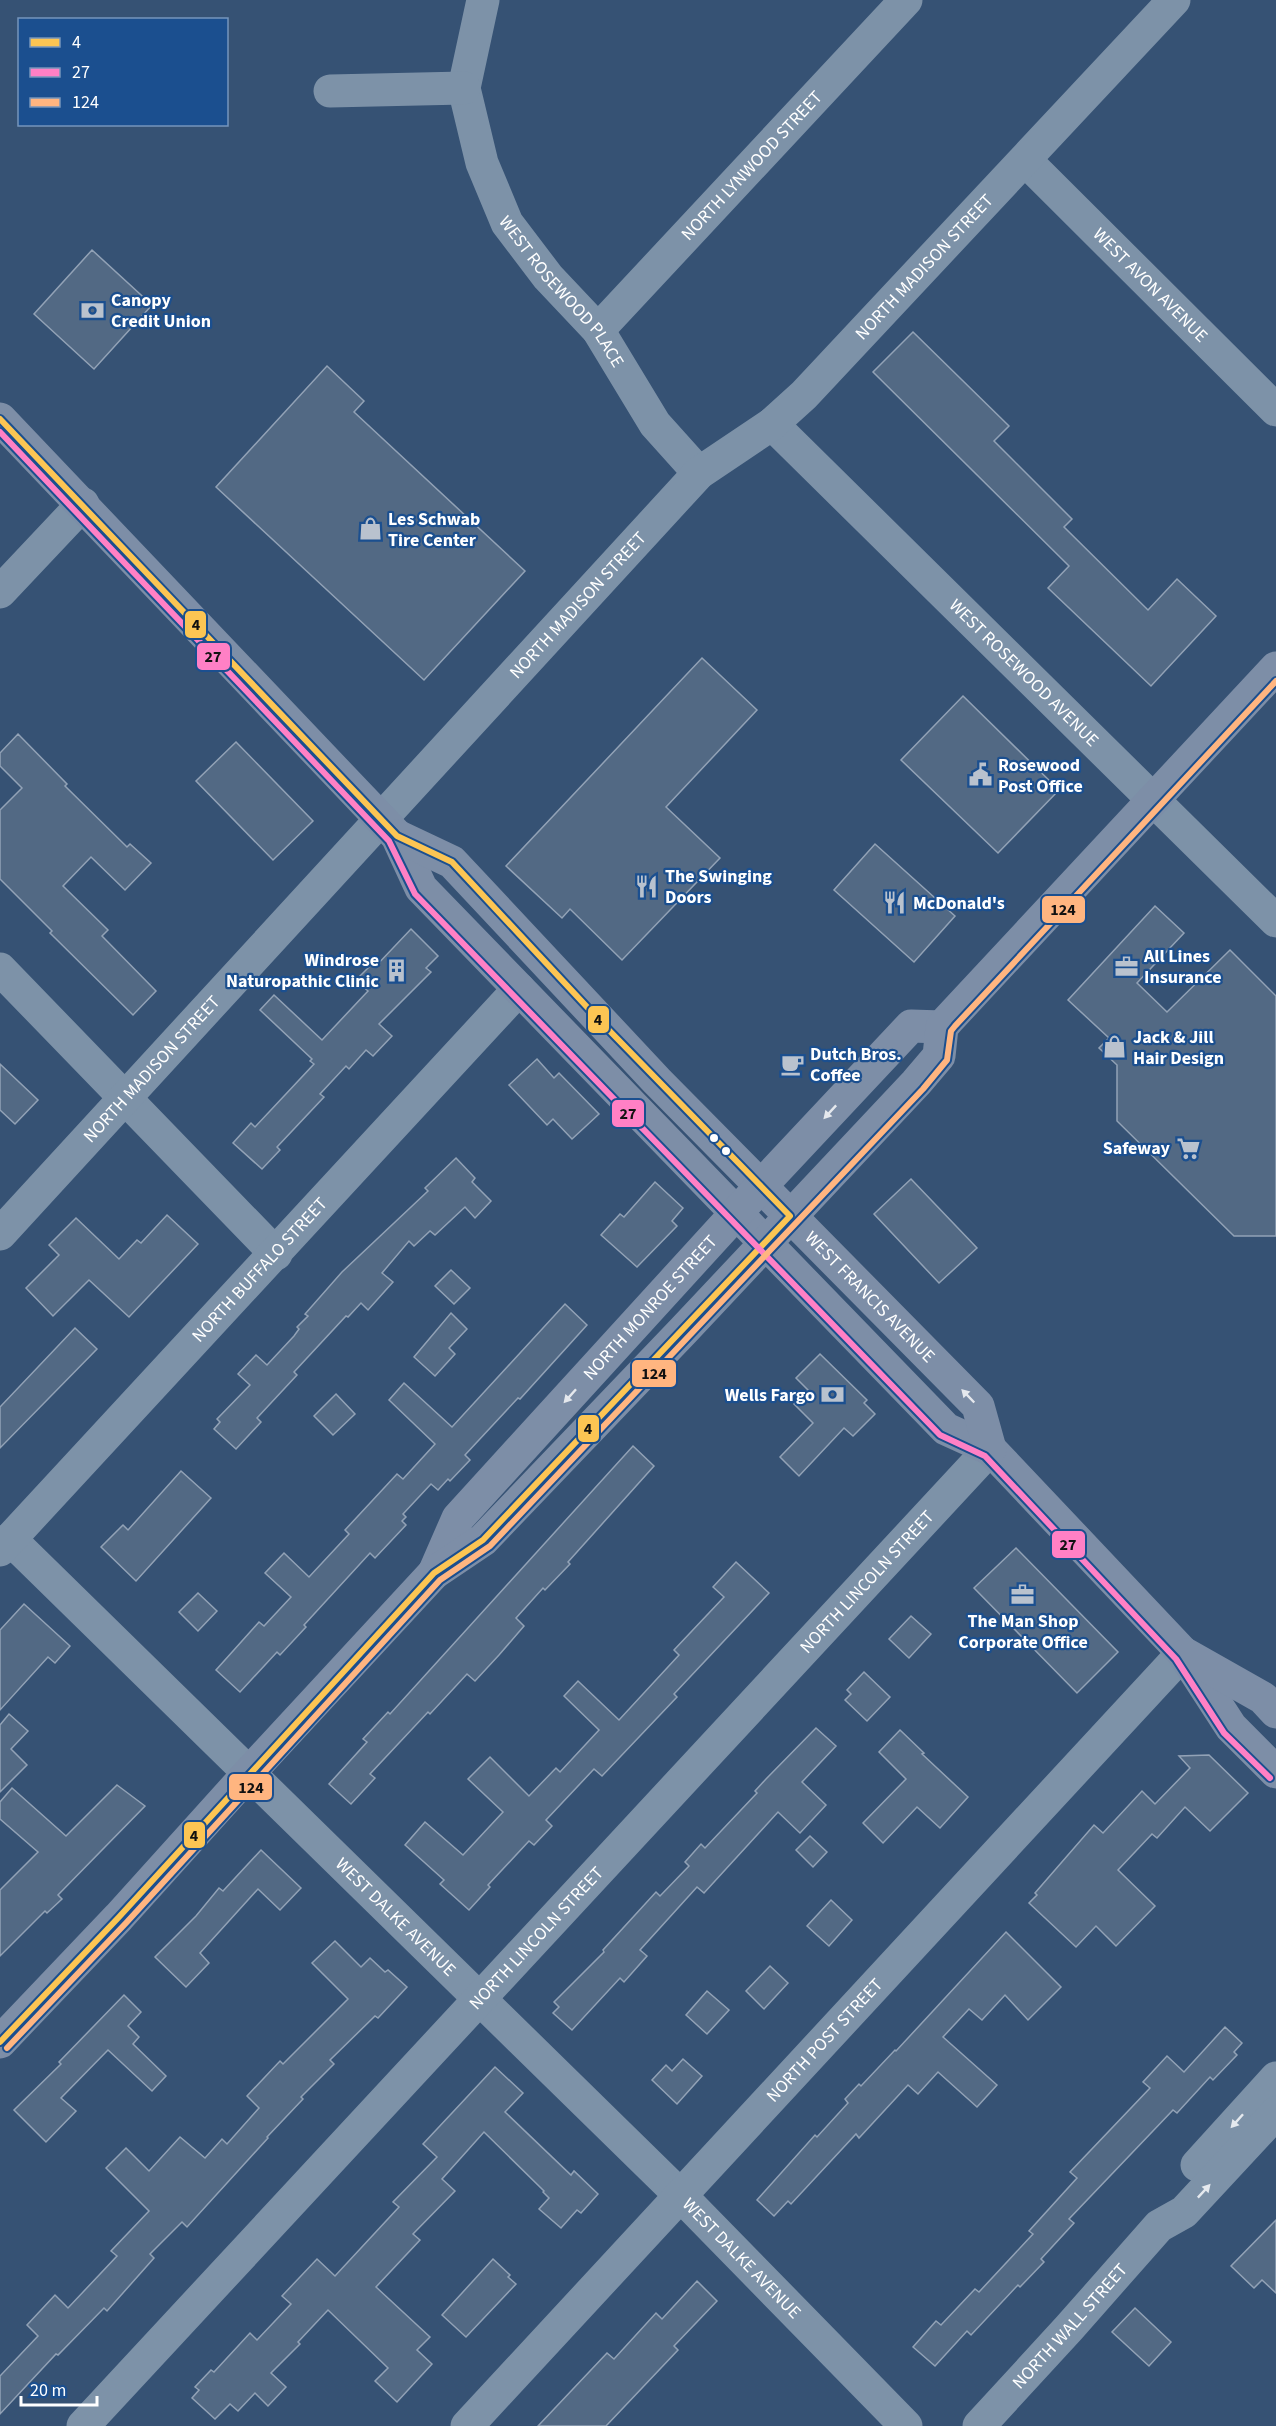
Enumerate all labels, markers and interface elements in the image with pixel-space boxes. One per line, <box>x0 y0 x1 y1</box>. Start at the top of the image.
legend <box>18 18 228 126</box>
text: 4 <box>72 30 81 55</box>
text: 27 <box>72 60 90 85</box>
street label: NORTH LYNWOOD STREET <box>675 85 828 246</box>
text: 124 <box>72 90 99 115</box>
street label: NORTH MADISON STREET <box>849 188 999 345</box>
street label: WEST ROSEWOOD PLACE <box>493 210 630 372</box>
street label: WEST AVON AVENUE <box>1087 222 1213 348</box>
place label: Canopy Credit Union <box>111 288 211 334</box>
bank icon: Canopy Credit Union <box>80 297 106 323</box>
place label: Les Schwab Tire Center <box>388 507 480 553</box>
shop icon: Les Schwab Tire Center <box>357 516 383 542</box>
street label: NORTH MADISON STREET <box>504 526 652 684</box>
street label: WEST ROSEWOOD AVENUE <box>944 593 1104 752</box>
line badge: 4 <box>184 610 207 639</box>
text: 4 <box>192 614 201 636</box>
line badge: 27 <box>196 642 231 671</box>
text: 27 <box>205 646 221 668</box>
place label: Rosewood Post Office <box>998 753 1083 799</box>
public building icon: Rosewood Post Office <box>967 762 993 788</box>
place label: The Swinging Doors <box>665 864 772 910</box>
restaurant icon: The Swinging Doors <box>634 873 660 899</box>
restaurant icon: McDonald's <box>882 890 908 916</box>
place label: McDonald's <box>913 891 1005 916</box>
line badge: 124 <box>1041 895 1086 924</box>
text: 124 <box>1050 899 1076 921</box>
place label: All Lines Insurance <box>1143 944 1222 990</box>
place label: Windrose Naturopathic Clinic <box>226 948 380 994</box>
office icon: All Lines Insurance <box>1113 953 1139 979</box>
building icon: Windrose Naturopathic Clinic <box>384 957 410 983</box>
street label: NORTH MADISON STREET <box>77 990 226 1148</box>
line badge: 4 <box>587 1005 610 1034</box>
text: 4 <box>594 1009 603 1031</box>
place label: Jack & Jill Hair Design <box>1133 1025 1224 1071</box>
shop icon: Jack & Jill Hair Design <box>1102 1034 1128 1060</box>
place label: Dutch Bros. Coffee <box>810 1042 902 1088</box>
cafe icon: Dutch Bros. Coffee <box>779 1051 805 1077</box>
line badge: 27 <box>611 1099 645 1128</box>
text: 27 <box>620 1103 636 1125</box>
one-way arrow <box>823 1105 837 1120</box>
unlabelled marker <box>708 1132 720 1144</box>
supermarket icon: Safeway <box>1175 1135 1201 1161</box>
place label: Safeway <box>1103 1136 1171 1161</box>
unlabelled marker <box>720 1145 732 1157</box>
street label: NORTH BUFFALO STREET <box>186 1191 333 1348</box>
street label: WEST FRANCIS AVENUE <box>799 1225 941 1368</box>
street label: NORTH MONROE STREET <box>577 1229 723 1386</box>
line badge: 124 <box>631 1359 677 1388</box>
text: 124 <box>641 1363 667 1385</box>
bank icon: Wells Fargo <box>820 1382 846 1408</box>
place label: Wells Fargo <box>725 1383 815 1408</box>
one-way arrow <box>564 1388 577 1403</box>
one-way arrow <box>961 1389 975 1404</box>
line badge: 4 <box>577 1414 600 1443</box>
text: 4 <box>584 1418 593 1440</box>
street label: NORTH LINCOLN STREET <box>794 1504 940 1659</box>
line badge: 27 <box>1051 1530 1086 1559</box>
text: 27 <box>1060 1534 1076 1556</box>
office icon: The Man Shop Corporate Office <box>1010 1582 1036 1608</box>
place label: The Man Shop Corporate Office <box>958 1609 1088 1655</box>
line badge: 124 <box>228 1773 273 1801</box>
text: 124 <box>238 1777 264 1799</box>
line badge: 4 <box>183 1821 206 1849</box>
text: 4 <box>190 1825 199 1847</box>
street label: WEST DALKE AVENUE <box>330 1852 462 1982</box>
street label: NORTH LINCOLN STREET <box>463 1861 609 2015</box>
street label: NORTH POST STREET <box>761 1972 889 2108</box>
one-way arrow <box>1231 2113 1244 2128</box>
one-way arrow <box>1197 2183 1211 2198</box>
street label: WEST DALKE AVENUE <box>677 2192 807 2324</box>
street label: NORTH WALL STREET <box>1006 2257 1133 2394</box>
scale bar <box>21 2369 98 2407</box>
text: 20 m <box>30 2378 66 2403</box>

